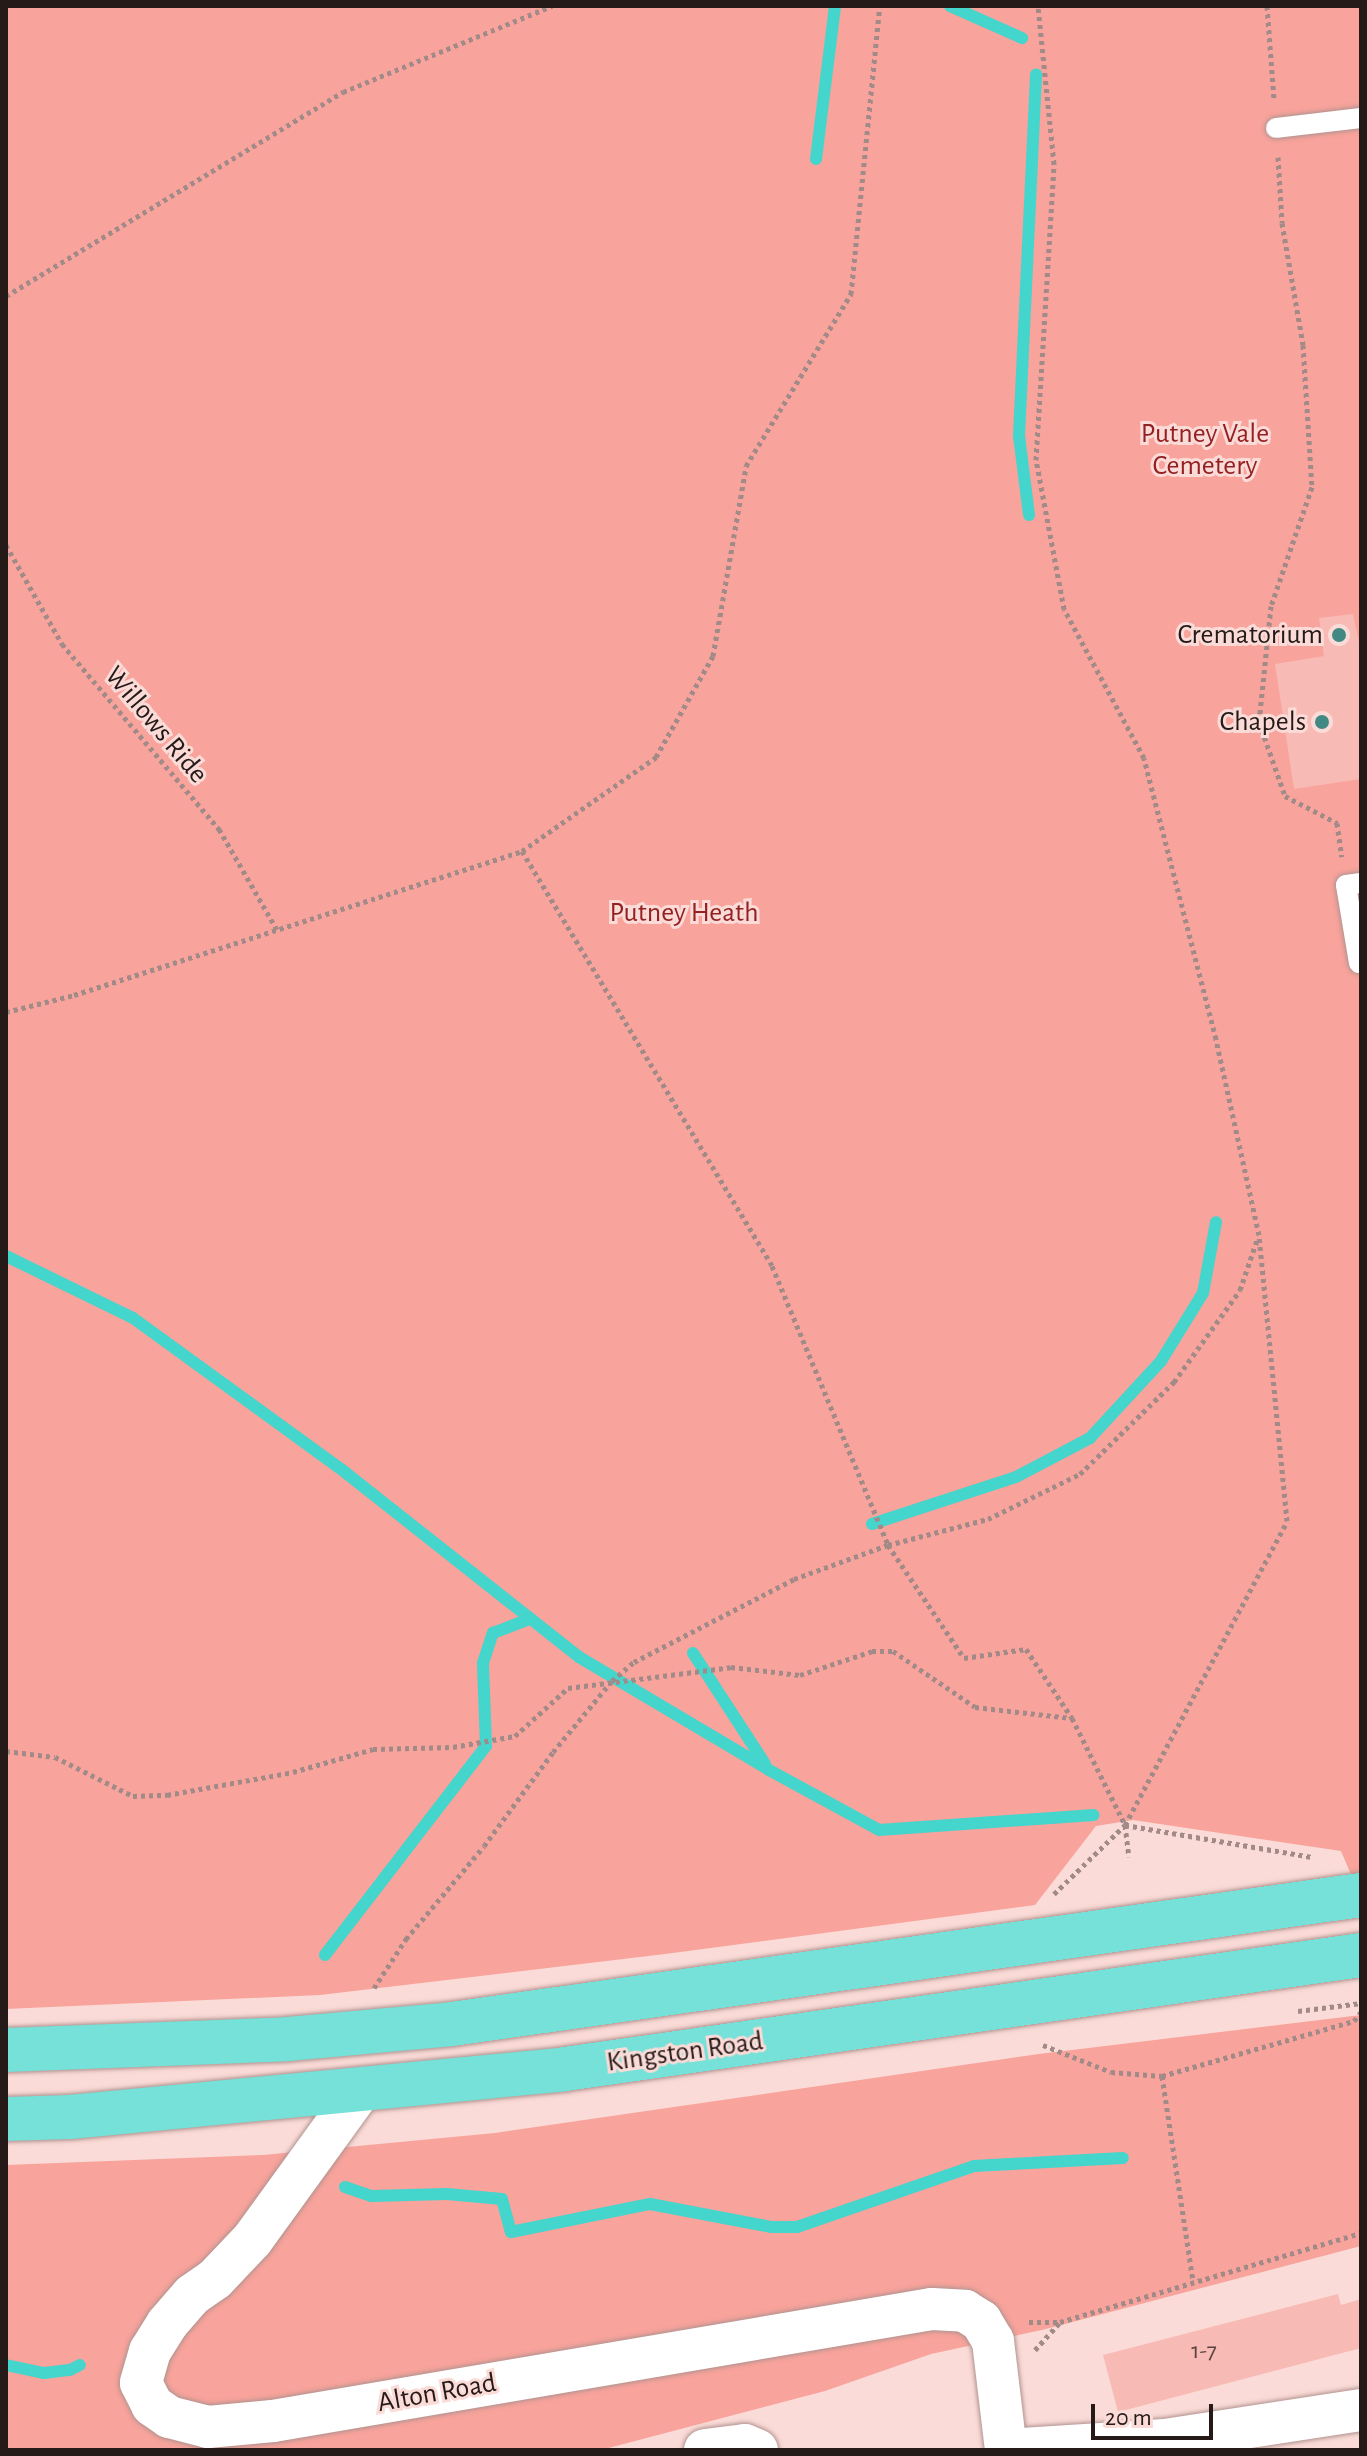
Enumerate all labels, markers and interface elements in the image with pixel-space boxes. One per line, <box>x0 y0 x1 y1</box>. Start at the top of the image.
park label: Putney Vale Cemetery <box>1141 417 1269 483</box>
place label: Crematorium <box>1178 618 1323 652</box>
marker: Crematorium <box>1330 626 1348 644</box>
street label: Willows Ride <box>97 660 215 790</box>
place label: Chapels <box>1220 705 1306 739</box>
marker: Chapels <box>1313 713 1331 731</box>
park label: Putney Heath <box>609 896 759 930</box>
street label: Kingston Road <box>605 2024 765 2080</box>
house number: 1-7 <box>1191 2338 1217 2366</box>
street label: Alton Road <box>375 2366 499 2420</box>
scale bar <box>1095 2388 1217 2438</box>
text: 20 m <box>1105 2406 1152 2430</box>

